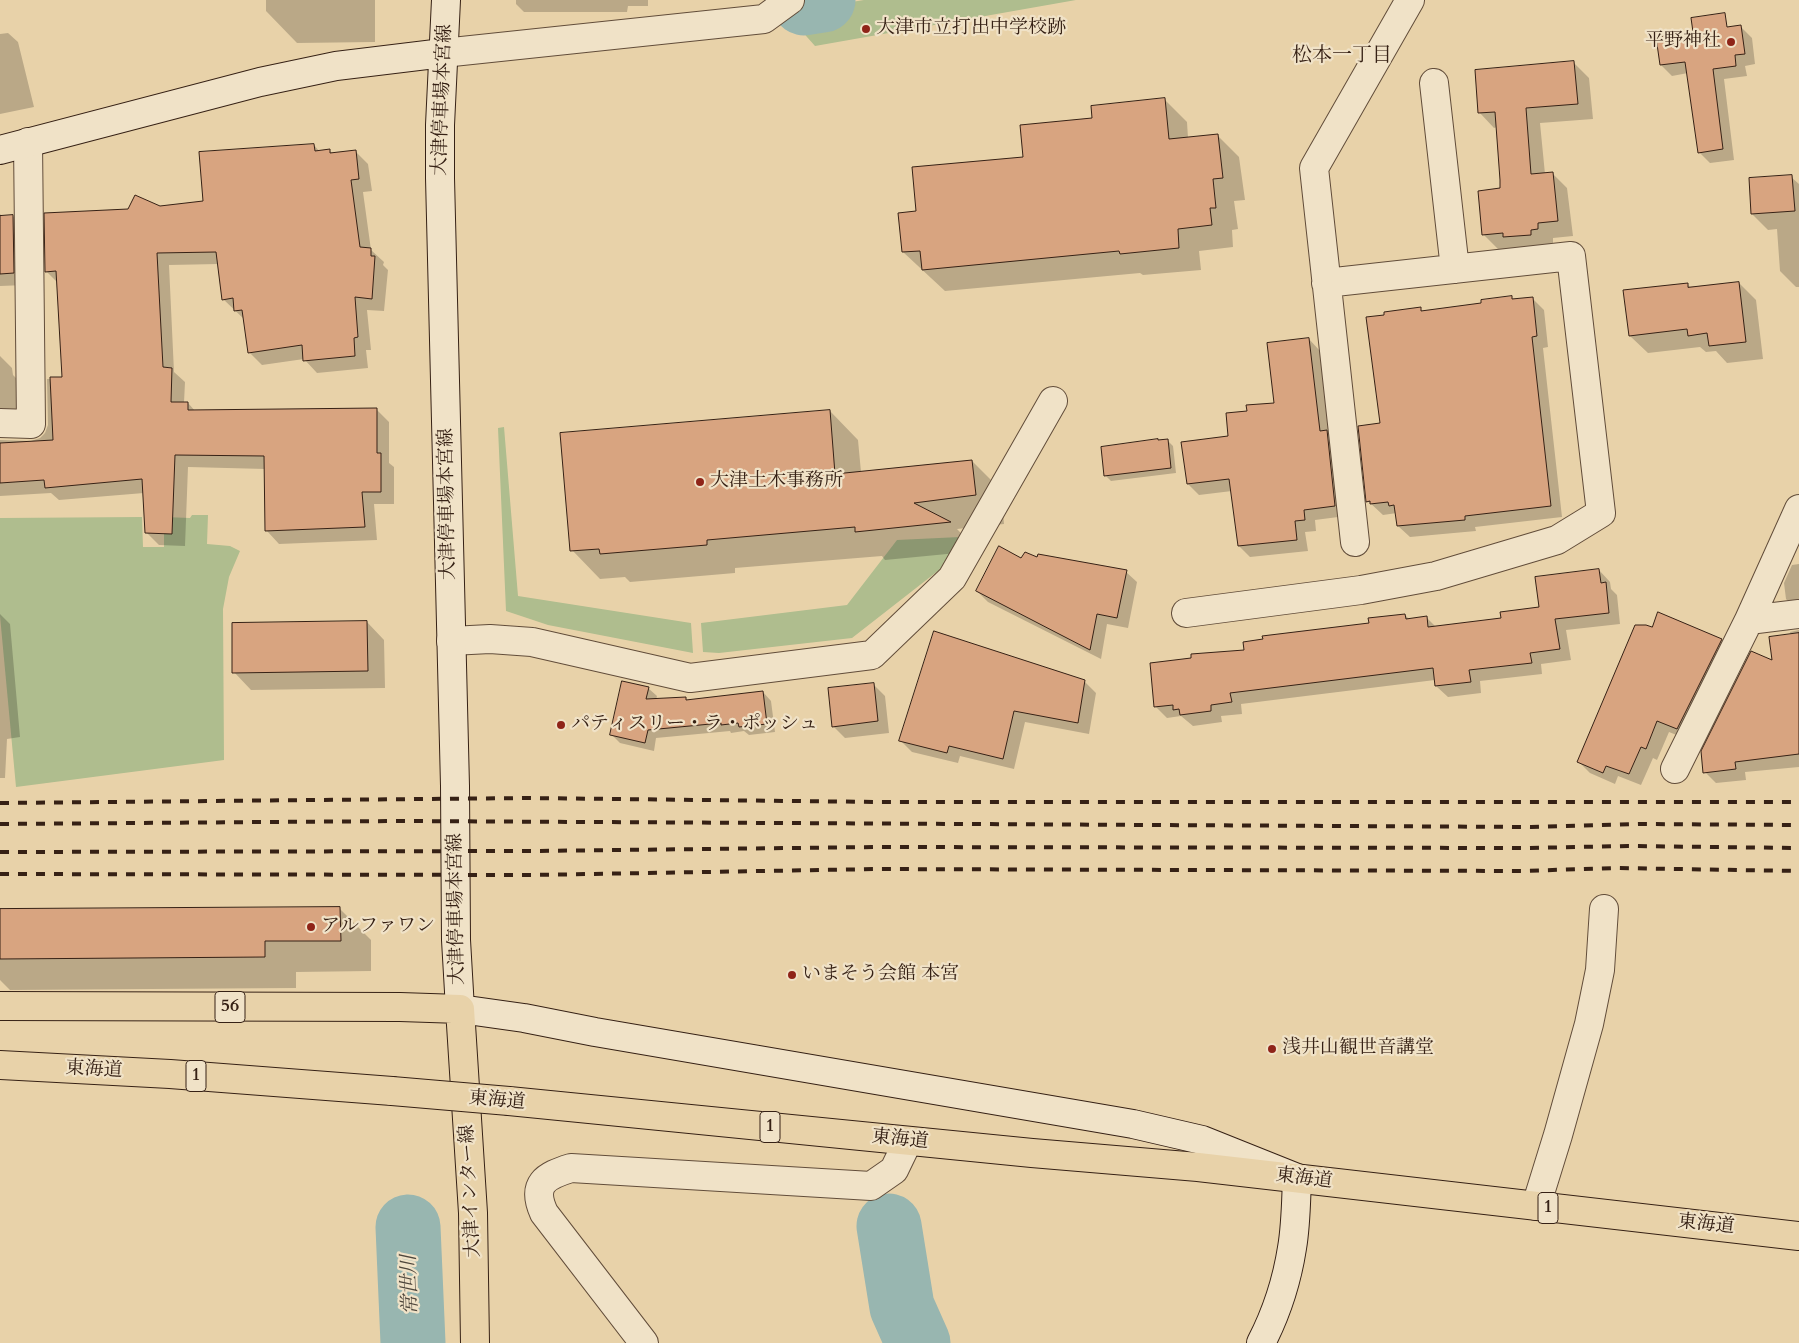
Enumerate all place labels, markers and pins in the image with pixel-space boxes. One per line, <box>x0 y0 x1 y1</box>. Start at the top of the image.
place label: 大津市立打出中学校跡 <box>876 18 1066 40</box>
marker: 大津市立打出中学校跡 <box>860 23 872 35</box>
place label: 平野神社 <box>1645 31 1721 53</box>
marker: 平野神社 <box>1725 36 1737 48</box>
place label: 大津土木事務所 <box>710 471 843 493</box>
marker: 大津土木事務所 <box>694 476 706 488</box>
place label: パティスリー・ラ・ポッシュ <box>571 714 818 736</box>
marker: パティスリー・ラ・ポッシュ <box>555 719 567 731</box>
place label: アルファワン <box>321 916 435 938</box>
marker: アルファワン <box>305 921 317 933</box>
place label: いまそう会館 本宮 <box>802 964 959 986</box>
marker: いまそう会館 本宮 <box>786 969 798 981</box>
place label: 浅井山観世音講堂 <box>1282 1038 1434 1060</box>
marker: 浅井山観世音講堂 <box>1266 1043 1278 1055</box>

